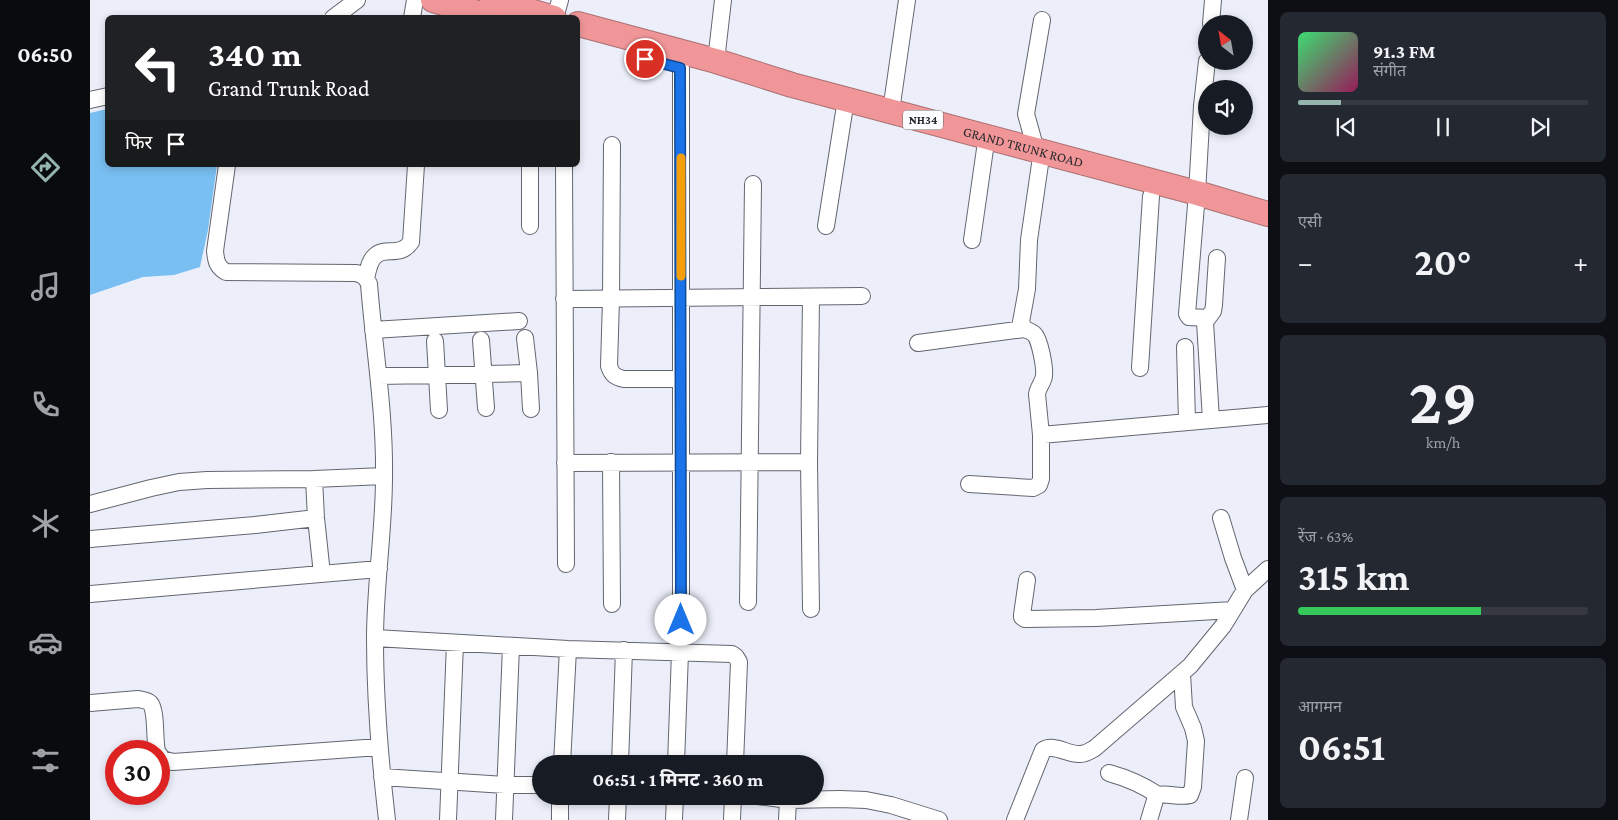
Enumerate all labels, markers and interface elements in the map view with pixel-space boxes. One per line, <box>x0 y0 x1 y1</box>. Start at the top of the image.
north arrow <box>1198 15 1252 70</box>
map controls <box>1198 15 1253 135</box>
icon: left <box>125 35 190 100</box>
text: 340 m <box>208 35 302 74</box>
pin <box>624 38 666 80</box>
text: 91.3 FM <box>1373 41 1435 62</box>
text: 06:50 <box>17 42 73 67</box>
icon: arrive <box>631 45 659 73</box>
text: संगीत <box>1373 62 1406 79</box>
text: Grand Trunk Road <box>208 76 370 101</box>
button: sound <box>1198 80 1253 135</box>
road number: NH34 <box>903 110 943 130</box>
icon: previous <box>1332 113 1360 141</box>
icon: pause <box>1429 113 1457 141</box>
icon: next <box>1526 113 1554 141</box>
street label: GRAND TRUNK ROAD <box>962 123 1085 170</box>
icon: arrive <box>162 130 190 158</box>
text: फिर <box>125 132 152 153</box>
icon: directions <box>28 150 63 185</box>
text: एसी <box>1298 213 1322 230</box>
text: 20° <box>1414 241 1472 283</box>
text: − <box>1298 247 1313 278</box>
text: + <box>1573 247 1588 278</box>
icon: music <box>28 269 63 304</box>
text: 29 <box>1409 365 1477 437</box>
icon: phone <box>28 387 63 422</box>
text: km/h <box>1426 434 1460 451</box>
icon: climate <box>28 506 63 541</box>
text: रेंज · 63% <box>1298 528 1353 545</box>
text: 315 km <box>1298 556 1410 598</box>
position arrow <box>654 593 706 645</box>
icon: car <box>28 625 63 660</box>
text: आगमन <box>1298 698 1342 715</box>
text: 06:51 <box>1298 726 1385 768</box>
speed limit sign: 30 <box>105 740 170 805</box>
icon: filters <box>28 743 63 778</box>
text: 06:51 · 1 मिनट · 360 m <box>593 769 763 790</box>

